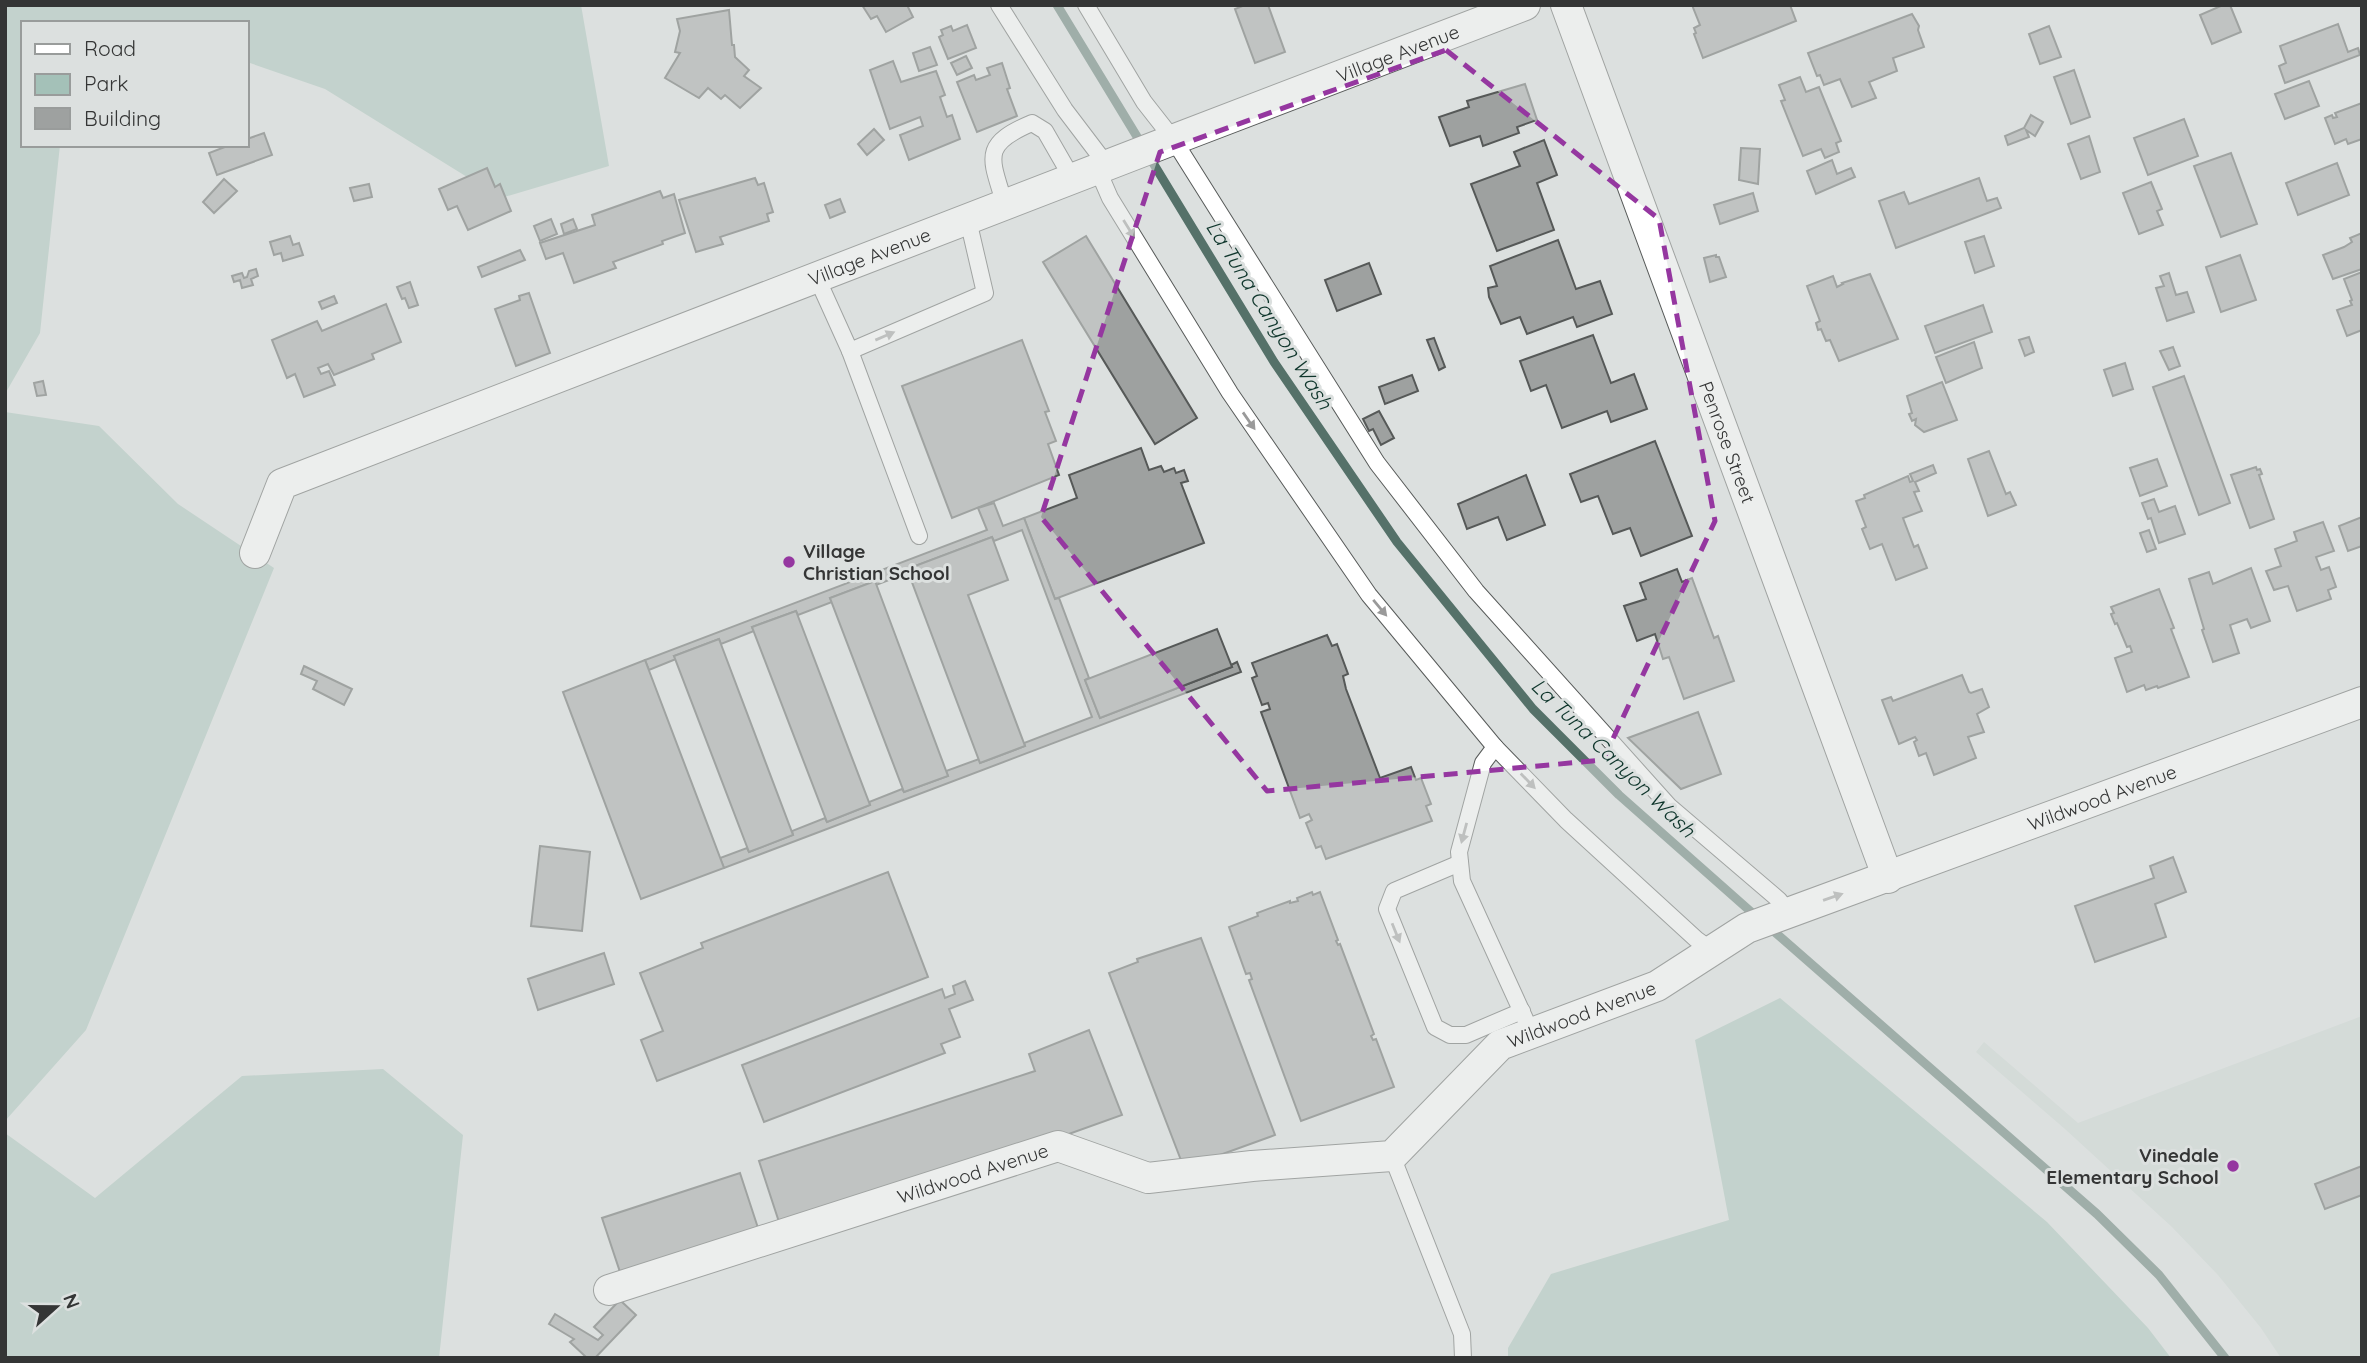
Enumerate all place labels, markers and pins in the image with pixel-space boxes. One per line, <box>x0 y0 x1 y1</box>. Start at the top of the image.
place label: Village Christian School <box>803 539 950 585</box>
marker: Village Christian School <box>781 554 797 570</box>
place label: Vinedale Elementary School <box>2046 1143 2219 1189</box>
marker: Vinedale Elementary School <box>2225 1158 2241 1174</box>

